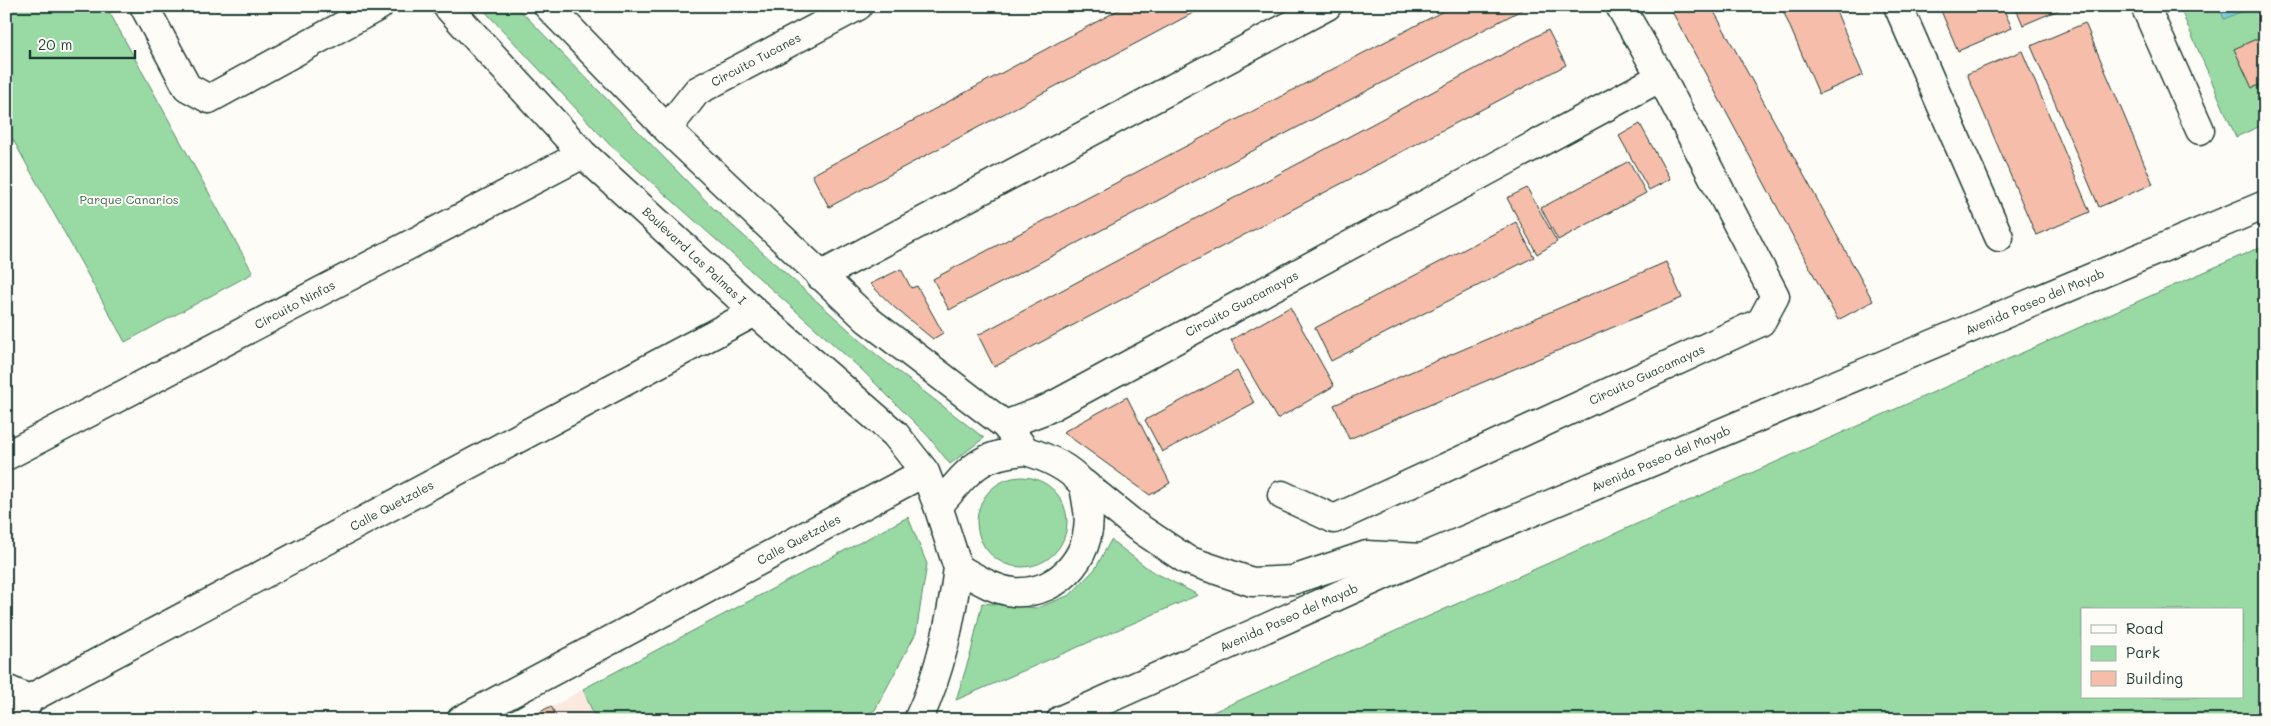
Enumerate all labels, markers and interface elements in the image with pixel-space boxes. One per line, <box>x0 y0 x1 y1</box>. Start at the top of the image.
scale bar <box>30 28 135 60</box>
street label: Circuito Tucanes <box>708 29 803 90</box>
text: 20 m <box>38 34 72 54</box>
park label: Parque Canarios <box>79 191 179 207</box>
street label: Boulevard Las Palmas I <box>639 203 750 308</box>
street label: Avenida Paseo del Mayab <box>1963 265 2107 338</box>
street label: Circuito Guacamayas <box>1182 266 1301 340</box>
street label: Circuito Ninfas <box>252 276 338 332</box>
street label: Circuito Guacamayas <box>1586 340 1707 408</box>
street label: Avenida Paseo del Mayab <box>1589 422 1733 495</box>
street label: Calle Quetzales <box>347 476 436 534</box>
street label: Calle Quetzales <box>754 510 843 568</box>
street label: Avenida Paseo del Mayab <box>1217 579 1360 655</box>
legend <box>2081 608 2244 698</box>
text: Road <box>2126 618 2163 638</box>
text: Park <box>2126 642 2160 662</box>
text: Building <box>2126 668 2183 688</box>

